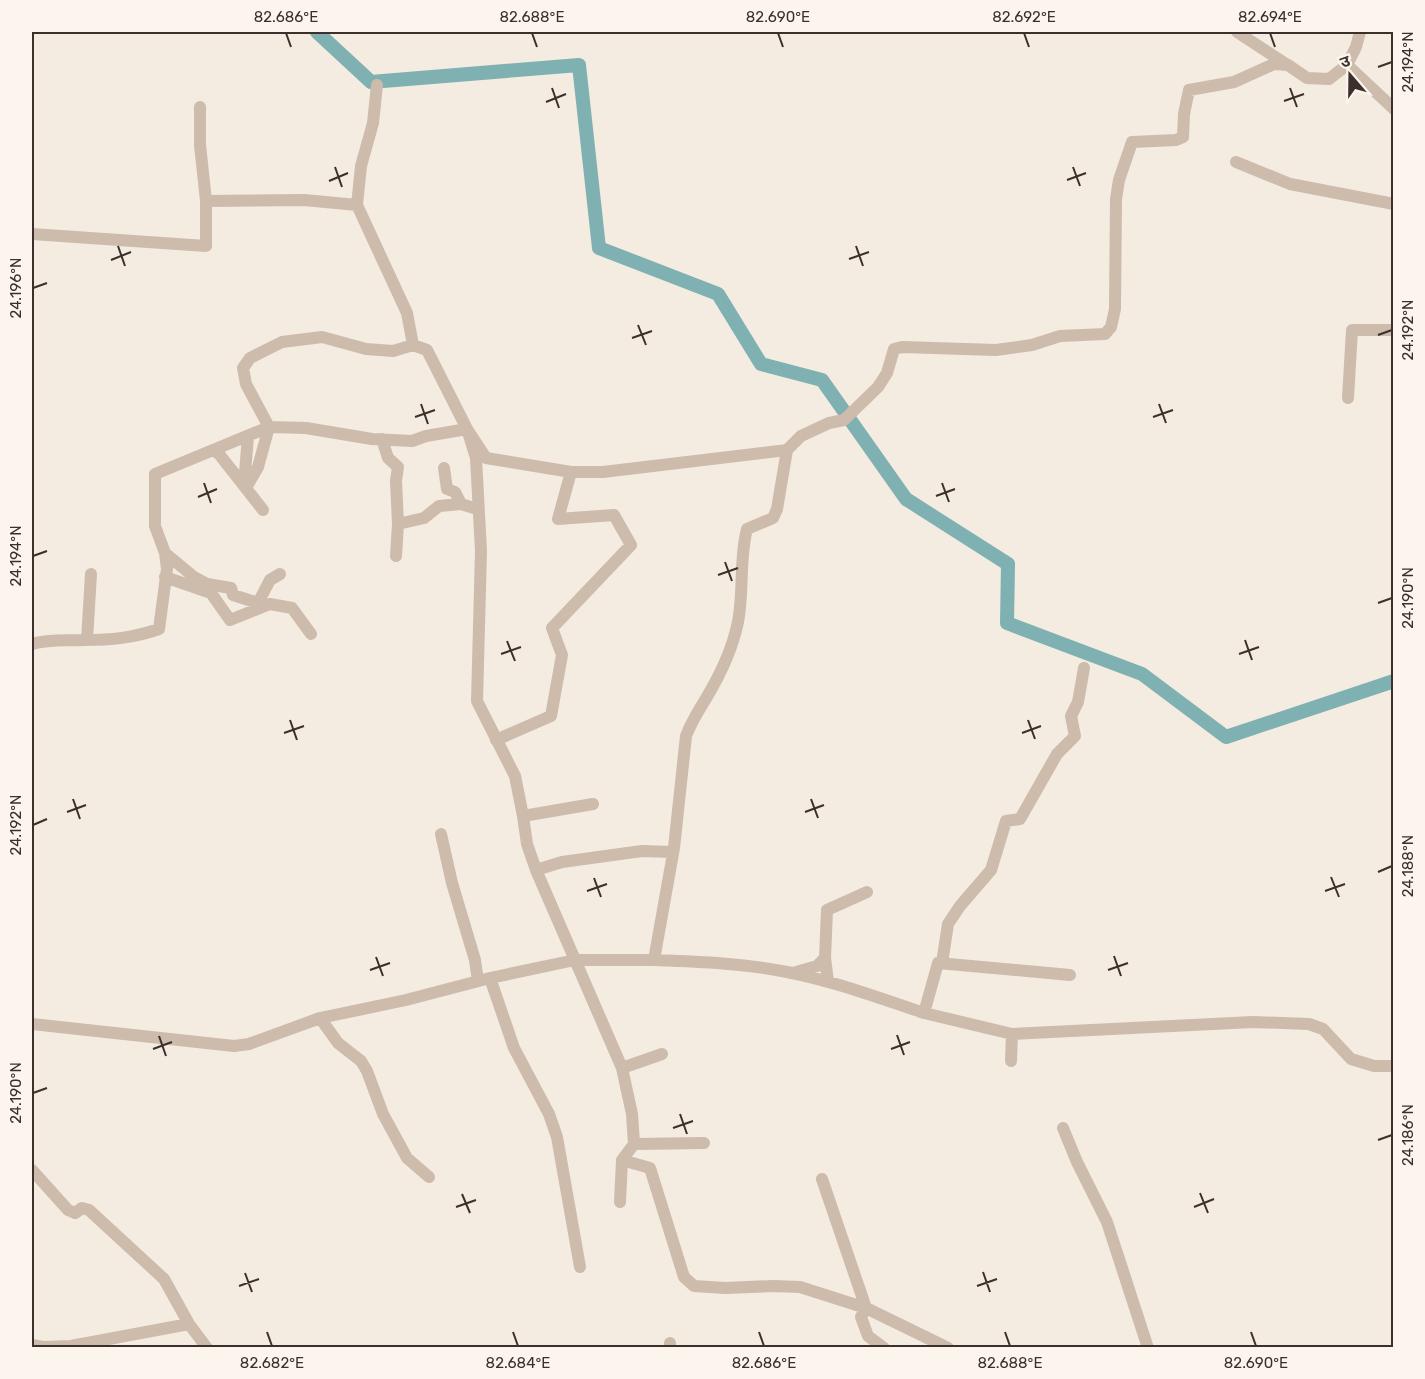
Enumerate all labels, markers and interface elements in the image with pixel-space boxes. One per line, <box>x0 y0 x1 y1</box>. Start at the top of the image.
text: 82.686°E <box>254 8 318 26</box>
text: 82.688°E <box>500 8 565 26</box>
text: 82.690°E <box>746 8 810 26</box>
text: 82.692°E <box>992 8 1056 26</box>
text: 82.694°E <box>1238 8 1302 26</box>
text: 24.194°N <box>1399 31 1417 93</box>
north arrow <box>1320 45 1380 105</box>
text: उ <box>1337 51 1353 72</box>
text: 24.196°N <box>7 258 25 318</box>
text: 24.192°N <box>1399 300 1417 360</box>
text: 24.194°N <box>7 525 25 587</box>
text: 24.190°N <box>1399 567 1417 629</box>
text: 24.192°N <box>7 795 25 855</box>
text: 24.188°N <box>1399 835 1417 897</box>
text: 24.190°N <box>7 1062 25 1124</box>
text: 24.186°N <box>1399 1104 1417 1166</box>
text: 82.682°E <box>240 1354 304 1372</box>
text: 82.684°E <box>486 1354 550 1372</box>
text: 82.686°E <box>732 1354 796 1372</box>
text: 82.688°E <box>978 1354 1043 1372</box>
text: 82.690°E <box>1224 1354 1288 1372</box>

